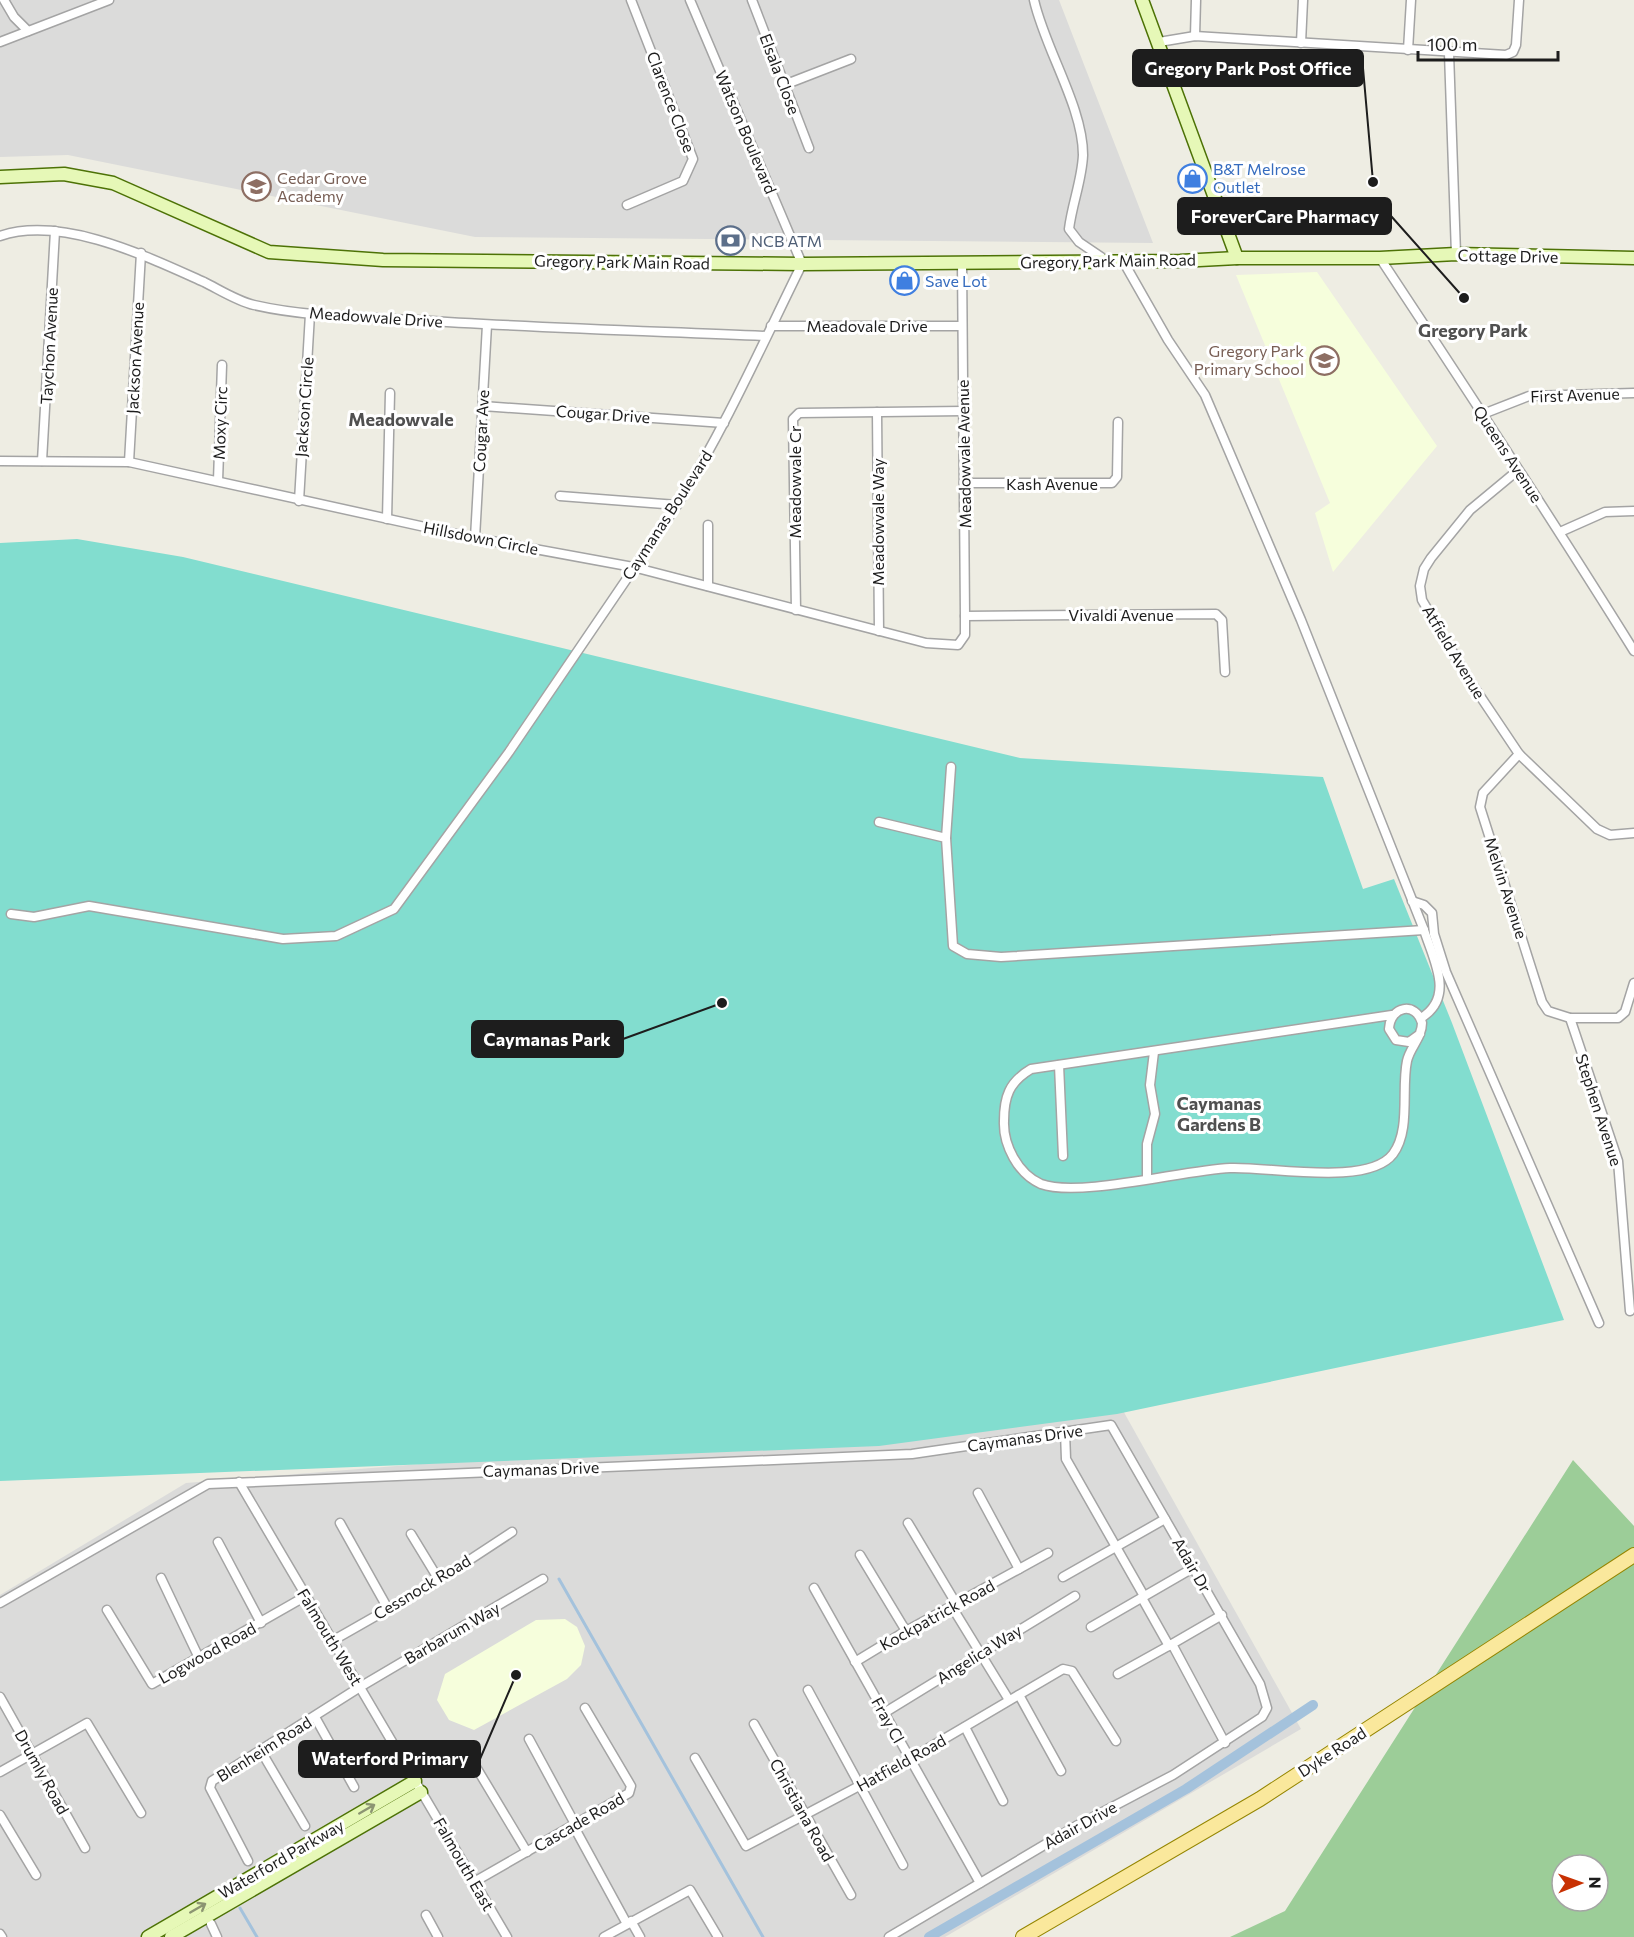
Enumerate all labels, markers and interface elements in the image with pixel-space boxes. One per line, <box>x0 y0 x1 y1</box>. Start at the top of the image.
scale bar <box>1418 24 1558 62</box>
street label: Elsala Close <box>756 31 805 117</box>
text: 100 m <box>1427 33 1477 55</box>
street label: Clarence Close <box>643 49 699 155</box>
callout: Gregory Park Post Office <box>1133 50 1363 86</box>
text: Gregory Park Post Office <box>1145 57 1351 79</box>
street label: Watson Boulevard <box>712 67 781 196</box>
place label: B&T Melrose Outlet <box>1213 159 1306 196</box>
shop icon: B&T Melrose Outlet <box>1176 162 1208 194</box>
place label: Cedar Grove Academy <box>277 168 367 205</box>
school or university icon: Cedar Grove Academy <box>240 171 272 203</box>
callout: ForeverCare Pharmacy <box>1178 198 1391 234</box>
text: ForeverCare Pharmacy <box>1191 205 1379 227</box>
bank icon: NCB ATM <box>714 225 746 257</box>
place label: NCB ATM <box>751 231 822 250</box>
street label: Cottage Drive <box>1458 245 1558 266</box>
street label: Gregory Park Main Road <box>1020 249 1196 272</box>
street label: Gregory Park Main Road <box>534 250 710 273</box>
shop icon: Save Lot <box>888 265 920 297</box>
place label: Save Lot <box>925 271 988 290</box>
street label: Taychon Avenue <box>36 287 61 405</box>
street label: Jackson Avenue <box>122 302 147 414</box>
street label: Meadowvale Drive <box>309 302 444 331</box>
street label: Meadovale Drive <box>806 316 928 335</box>
district label: Gregory Park <box>1418 319 1529 341</box>
place label: Gregory Park Primary School <box>1194 341 1304 378</box>
school or university icon: Gregory Park Primary School <box>1309 344 1341 376</box>
street label: Jackson Circle <box>291 356 316 458</box>
street label: Meadowvale Avenue <box>953 379 974 529</box>
street label: First Avenue <box>1530 383 1620 406</box>
street label: Moxy Circ <box>209 386 230 460</box>
street label: Cougar Ave <box>469 389 492 473</box>
street label: Cougar Drive <box>555 401 651 426</box>
street label: Queens Avenue <box>1470 402 1547 506</box>
district label: Meadowvale <box>348 408 454 430</box>
street label: Meadowvale Cr <box>785 425 804 538</box>
street label: Caymanas Boulevard <box>618 446 716 583</box>
street label: Meadowvale Way <box>868 458 887 586</box>
street label: Kash Avenue <box>1006 474 1098 493</box>
street label: Hillsdown Circle <box>422 517 540 558</box>
street label: Atfield Avenue <box>1419 602 1490 702</box>
street label: Vivaldi Avenue <box>1068 605 1174 624</box>
street label: Melvin Avenue <box>1481 835 1532 941</box>
callout: Caymanas Park <box>472 1021 623 1057</box>
text: Caymanas Park <box>483 1028 611 1050</box>
street label: Stephen Avenue <box>1572 1051 1627 1168</box>
district label: Caymanas Gardens B <box>1177 1092 1261 1135</box>
street label: Caymanas Drive <box>966 1420 1084 1455</box>
street label: Caymanas Drive <box>483 1457 599 1480</box>
street label: Adair Dr <box>1169 1534 1216 1596</box>
street label: Cessnock Road <box>370 1550 474 1623</box>
street label: Kockpatrick Road <box>876 1575 997 1654</box>
street label: Falmouth West <box>294 1585 367 1689</box>
street label: Barbarum Way <box>401 1598 503 1668</box>
street label: Logwood Road <box>155 1618 259 1687</box>
street label: Angelica Way <box>933 1620 1025 1687</box>
street label: Fray Cl <box>868 1693 909 1746</box>
street label: Blenheim Road <box>213 1712 315 1785</box>
street label: Dyke Road <box>1294 1723 1369 1781</box>
street label: Drumly Road <box>11 1726 73 1817</box>
street label: Hatfield Road <box>853 1730 949 1795</box>
callout: Waterford Primary <box>299 1741 480 1777</box>
text: Waterford Primary <box>311 1747 469 1769</box>
street label: Christiana Road <box>766 1755 839 1865</box>
street label: Cascade Road <box>530 1788 627 1855</box>
street label: Adair Drive <box>1040 1797 1120 1852</box>
one-way arrow <box>357 1803 375 1814</box>
street label: Falmouth East <box>430 1814 499 1914</box>
street label: Waterford Parkway <box>215 1815 347 1902</box>
north arrow <box>1550 1853 1610 1913</box>
text: N <box>1586 1877 1605 1889</box>
one-way arrow <box>189 1901 206 1913</box>

